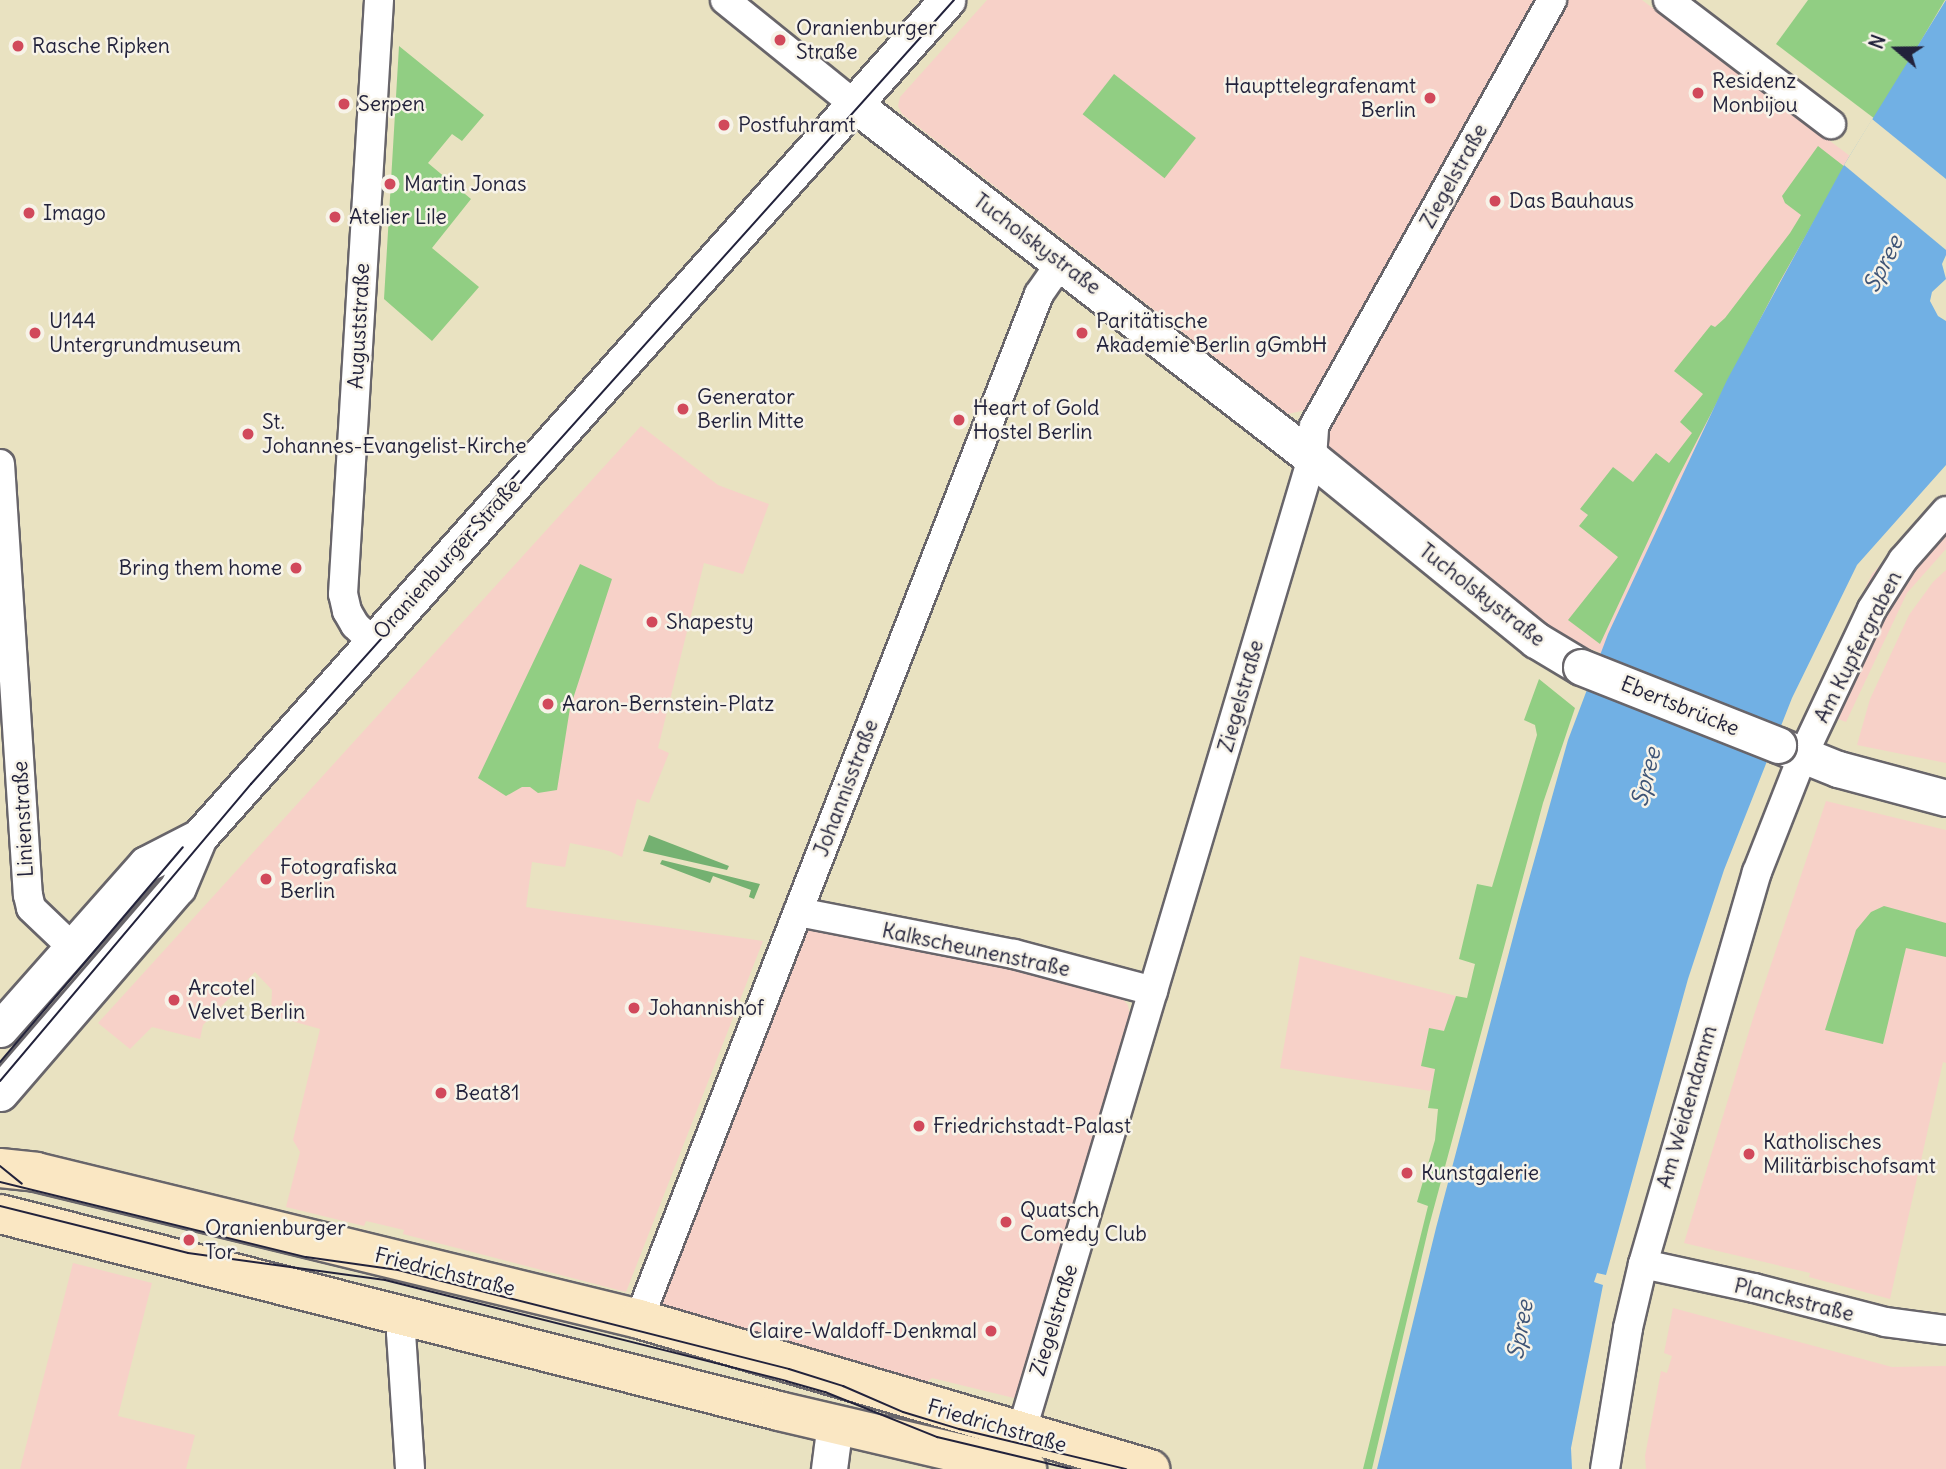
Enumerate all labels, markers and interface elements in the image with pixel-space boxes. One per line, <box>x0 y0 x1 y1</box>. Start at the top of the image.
north arrow <box>1862 14 1932 84</box>
place label: Oranienburger Straße <box>796 15 937 65</box>
marker: Oranienburger Straße <box>770 30 790 50</box>
text: N <box>1864 32 1891 52</box>
place label: Rasche Ripken <box>32 33 170 59</box>
marker: Rasche Ripken <box>10 38 26 54</box>
place label: Residenz Monbijou <box>1712 68 1798 118</box>
place label: Haupttelegrafenamt Berlin <box>1225 73 1416 123</box>
marker: Residenz Monbijou <box>1690 85 1706 101</box>
marker: Haupttelegrafenamt Berlin <box>1422 90 1438 106</box>
place label: Serpen <box>358 91 425 117</box>
marker: Serpen <box>336 96 352 112</box>
place label: Postfuhramt <box>738 112 855 138</box>
marker: Postfuhramt <box>716 117 732 133</box>
street label: Ziegelstraße <box>1415 119 1493 233</box>
place label: Martin Jonas <box>404 171 527 197</box>
marker: Martin Jonas <box>382 176 398 192</box>
street label: Tucholskystraße <box>968 188 1106 300</box>
place label: Das Bauhaus <box>1509 188 1634 214</box>
marker: Das Bauhaus <box>1487 193 1503 209</box>
place label: Imago <box>43 200 106 226</box>
place label: Atelier Lile <box>349 204 447 230</box>
marker: Imago <box>21 205 37 221</box>
marker: Atelier Lile <box>327 209 343 225</box>
water label: Spree <box>1857 231 1909 297</box>
street label: Auguststraße <box>343 262 375 390</box>
place label: U144 Untergrundmuseum <box>49 308 241 358</box>
place label: Paritätische Akademie Berlin gGmbH <box>1096 308 1327 358</box>
marker: U144 Untergrundmuseum <box>27 325 43 341</box>
marker: Paritätische Akademie Berlin gGmbH <box>1074 325 1090 341</box>
place label: Generator Berlin Mitte <box>697 384 804 434</box>
place label: Heart of Gold Hostel Berlin <box>973 395 1099 445</box>
marker: Generator Berlin Mitte <box>675 401 691 417</box>
place label: St. Johannes-Evangelist-Kirche <box>262 409 527 459</box>
marker: Heart of Gold Hostel Berlin <box>951 412 967 428</box>
marker: St. Johannes-Evangelist-Kirche <box>240 426 256 442</box>
street label: Oranienburger Straße <box>368 474 526 644</box>
street label: Tucholskystraße <box>1414 538 1550 652</box>
place label: Bring them home <box>119 555 282 581</box>
marker: Bring them home <box>288 560 304 576</box>
street label: Am Kupfergraben <box>1809 567 1907 727</box>
place label: Shapesty <box>666 609 754 635</box>
marker: Shapesty <box>644 614 660 630</box>
street label: Ziegelstraße <box>1213 637 1269 755</box>
street label: Ebertsbrücke <box>1617 671 1743 741</box>
place label: Aaron-Bernstein-Platz <box>562 691 774 717</box>
marker: Aaron-Bernstein-Platz <box>540 696 556 712</box>
street label: Johannisstraße <box>808 716 884 860</box>
water label: Spree <box>1625 745 1667 809</box>
street label: Linienstraße <box>7 760 39 878</box>
place label: Fotografiska Berlin <box>280 854 397 904</box>
marker: Fotografiska Berlin <box>258 871 274 887</box>
street label: Kalkscheunenstraße <box>880 918 1072 982</box>
place label: Arcotel Velvet Berlin <box>188 975 305 1025</box>
marker: Arcotel Velvet Berlin <box>166 992 182 1008</box>
place label: Johannishof <box>648 995 764 1021</box>
marker: Johannishof <box>626 1000 642 1016</box>
street label: Am Weidendamm <box>1652 1023 1722 1191</box>
place label: Beat81 <box>455 1080 520 1106</box>
marker: Beat81 <box>433 1085 449 1101</box>
place label: Friedrichstadt-Palast <box>933 1113 1131 1139</box>
marker: Friedrichstadt-Palast <box>911 1118 927 1134</box>
place label: Katholisches Militärbischofsamt <box>1763 1129 1936 1179</box>
marker: Katholisches Militärbischofsamt <box>1741 1146 1757 1162</box>
place label: Kunstgalerie <box>1421 1160 1539 1186</box>
marker: Kunstgalerie <box>1399 1165 1415 1181</box>
place label: Quatsch Comedy Club <box>1020 1197 1147 1247</box>
marker: Quatsch Comedy Club <box>998 1214 1014 1230</box>
place label: Oranienburger Tor <box>205 1215 346 1265</box>
marker: Oranienburger Tor <box>179 1230 199 1250</box>
street label: Friedrichstraße <box>372 1242 518 1302</box>
street label: Ziegelstraße <box>1025 1261 1083 1379</box>
street label: Planckstraße <box>1731 1273 1857 1327</box>
water label: Spree <box>1501 1298 1539 1362</box>
place label: Claire-Waldoff-Denkmal <box>749 1318 977 1344</box>
marker: Claire-Waldoff-Denkmal <box>983 1323 999 1339</box>
street label: Friedrichstraße <box>924 1394 1070 1458</box>

